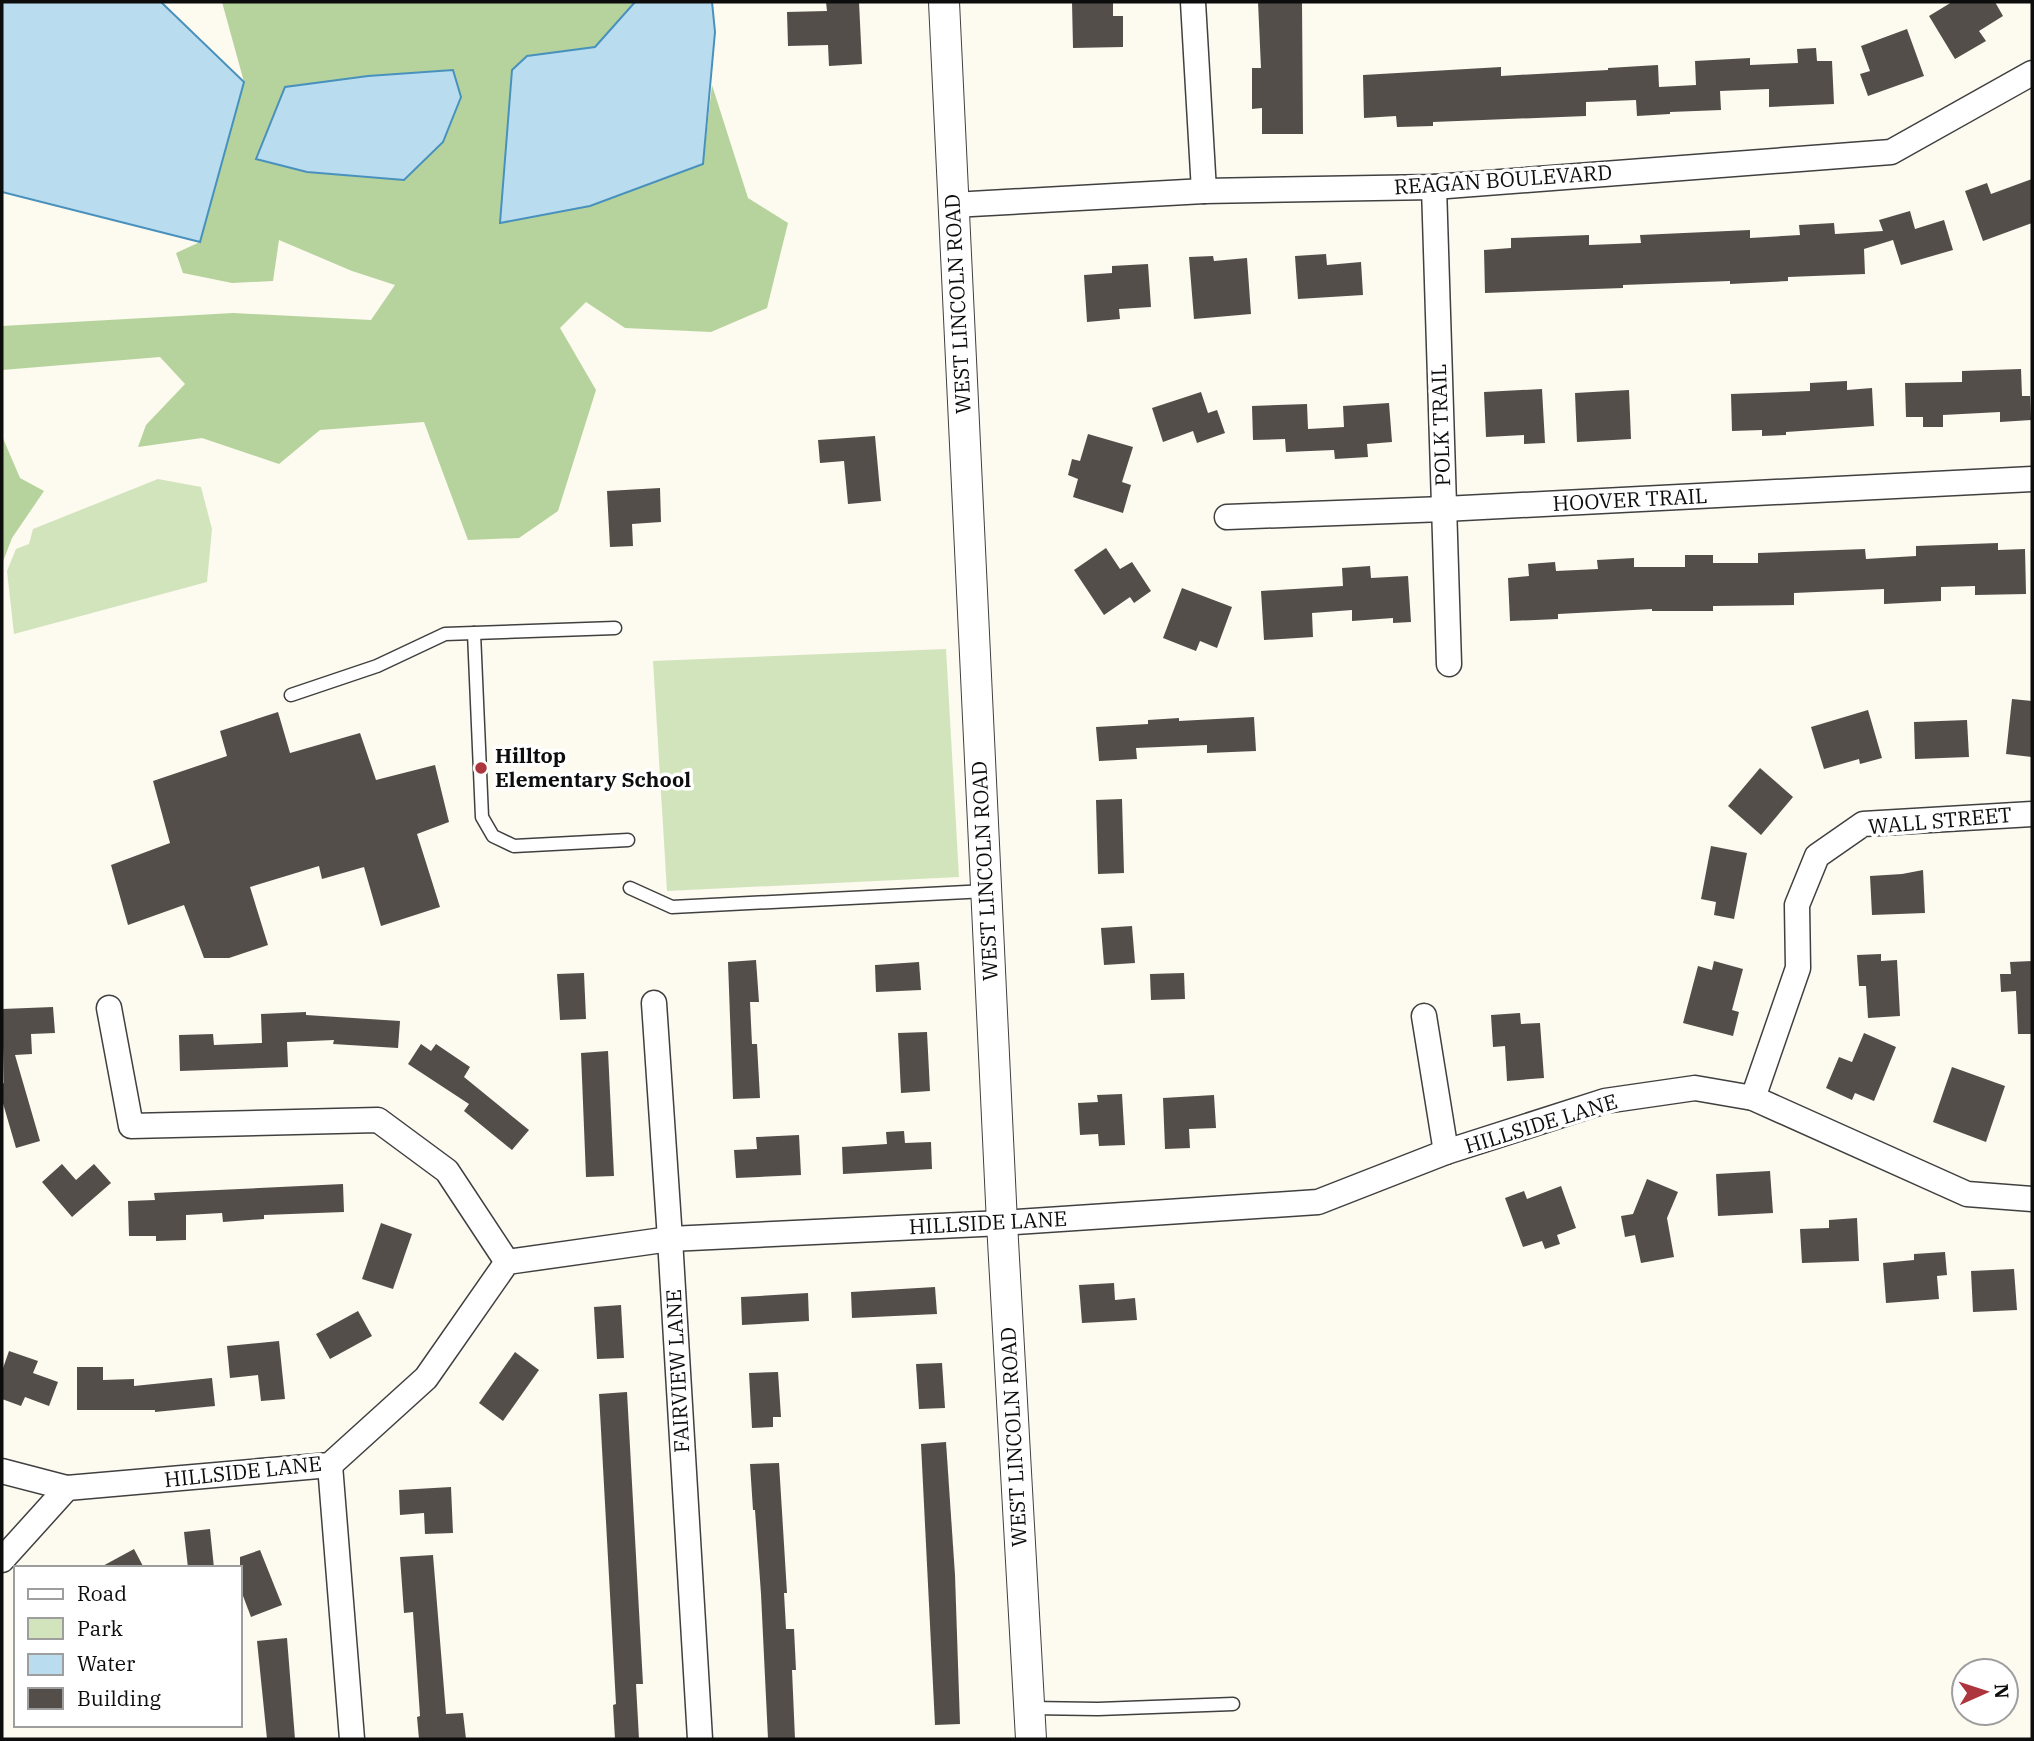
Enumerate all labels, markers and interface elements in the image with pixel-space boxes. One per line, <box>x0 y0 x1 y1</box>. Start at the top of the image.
street label: REAGAN BOULEVARD <box>1393 157 1613 201</box>
street label: WEST LINCOLN ROAD <box>937 193 977 415</box>
street label: POLK TRAIL <box>1424 363 1456 487</box>
street label: HOOVER TRAIL <box>1552 481 1708 517</box>
place label: Hilltop Elementary School <box>495 741 691 793</box>
marker: Hilltop Elementary School <box>473 760 489 776</box>
street label: WEST LINCOLN ROAD <box>964 760 1004 982</box>
street label: WALL STREET <box>1867 800 2013 840</box>
street label: HILLSIDE LANE <box>1461 1086 1621 1160</box>
street label: HILLSIDE LANE <box>908 1204 1068 1240</box>
street label: FAIRVIEW LANE <box>659 1288 695 1454</box>
street label: WEST LINCOLN ROAD <box>993 1326 1033 1548</box>
street label: HILLSIDE LANE <box>163 1449 323 1493</box>
legend <box>14 1566 242 1727</box>
text: Road <box>77 1579 127 1607</box>
text: Park <box>77 1614 124 1642</box>
text: Water <box>77 1649 136 1677</box>
north arrow <box>1950 1657 2020 1727</box>
text: N <box>1990 1683 2014 1699</box>
text: Building <box>77 1684 162 1712</box>

